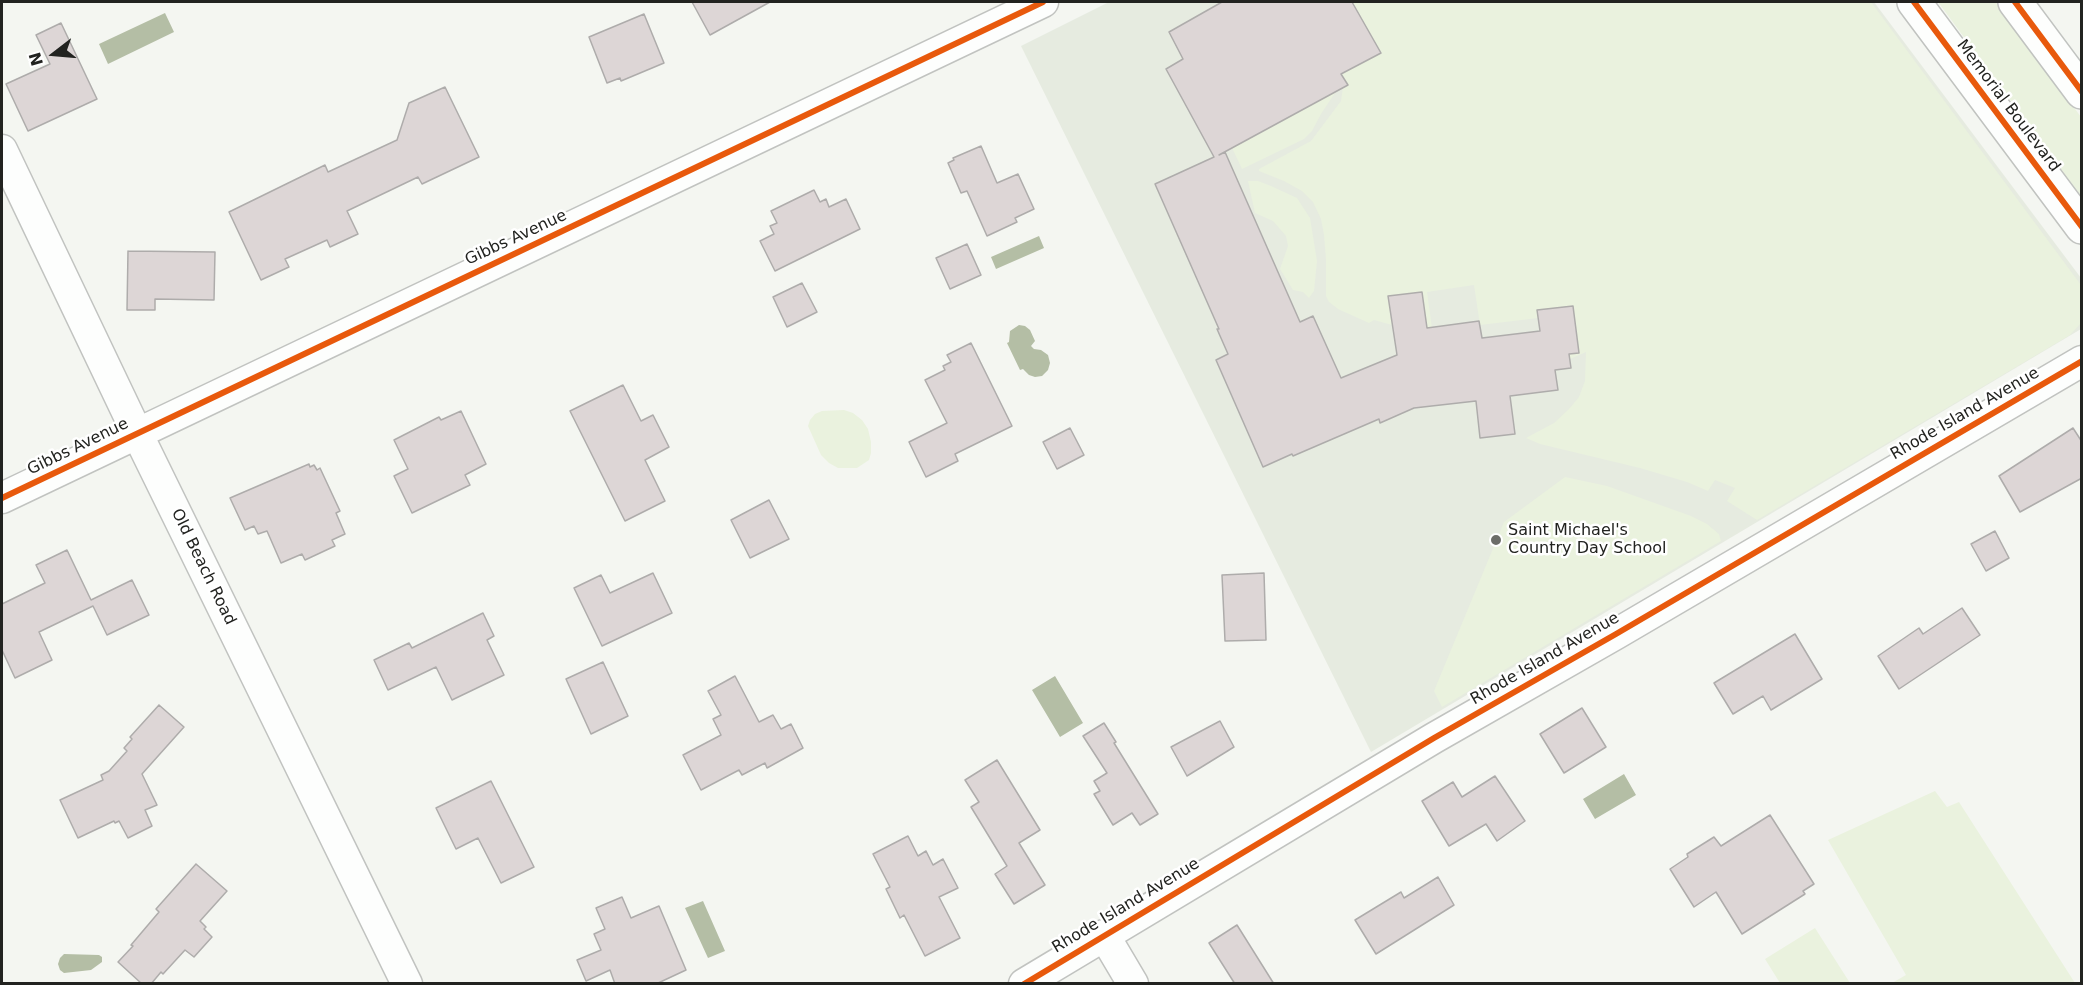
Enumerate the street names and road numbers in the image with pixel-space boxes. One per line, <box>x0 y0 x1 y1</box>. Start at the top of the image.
street label: Memorial Boulevard <box>1952 36 2064 176</box>
street label: Gibbs Avenue <box>462 206 570 270</box>
street label: Rhode Island Avenue <box>1887 364 2043 464</box>
street label: Gibbs Avenue <box>24 414 132 480</box>
street label: Old Beach Road <box>167 506 239 628</box>
street label: Rhode Island Avenue <box>1467 609 1623 709</box>
street label: Rhode Island Avenue <box>1049 854 1203 958</box>

